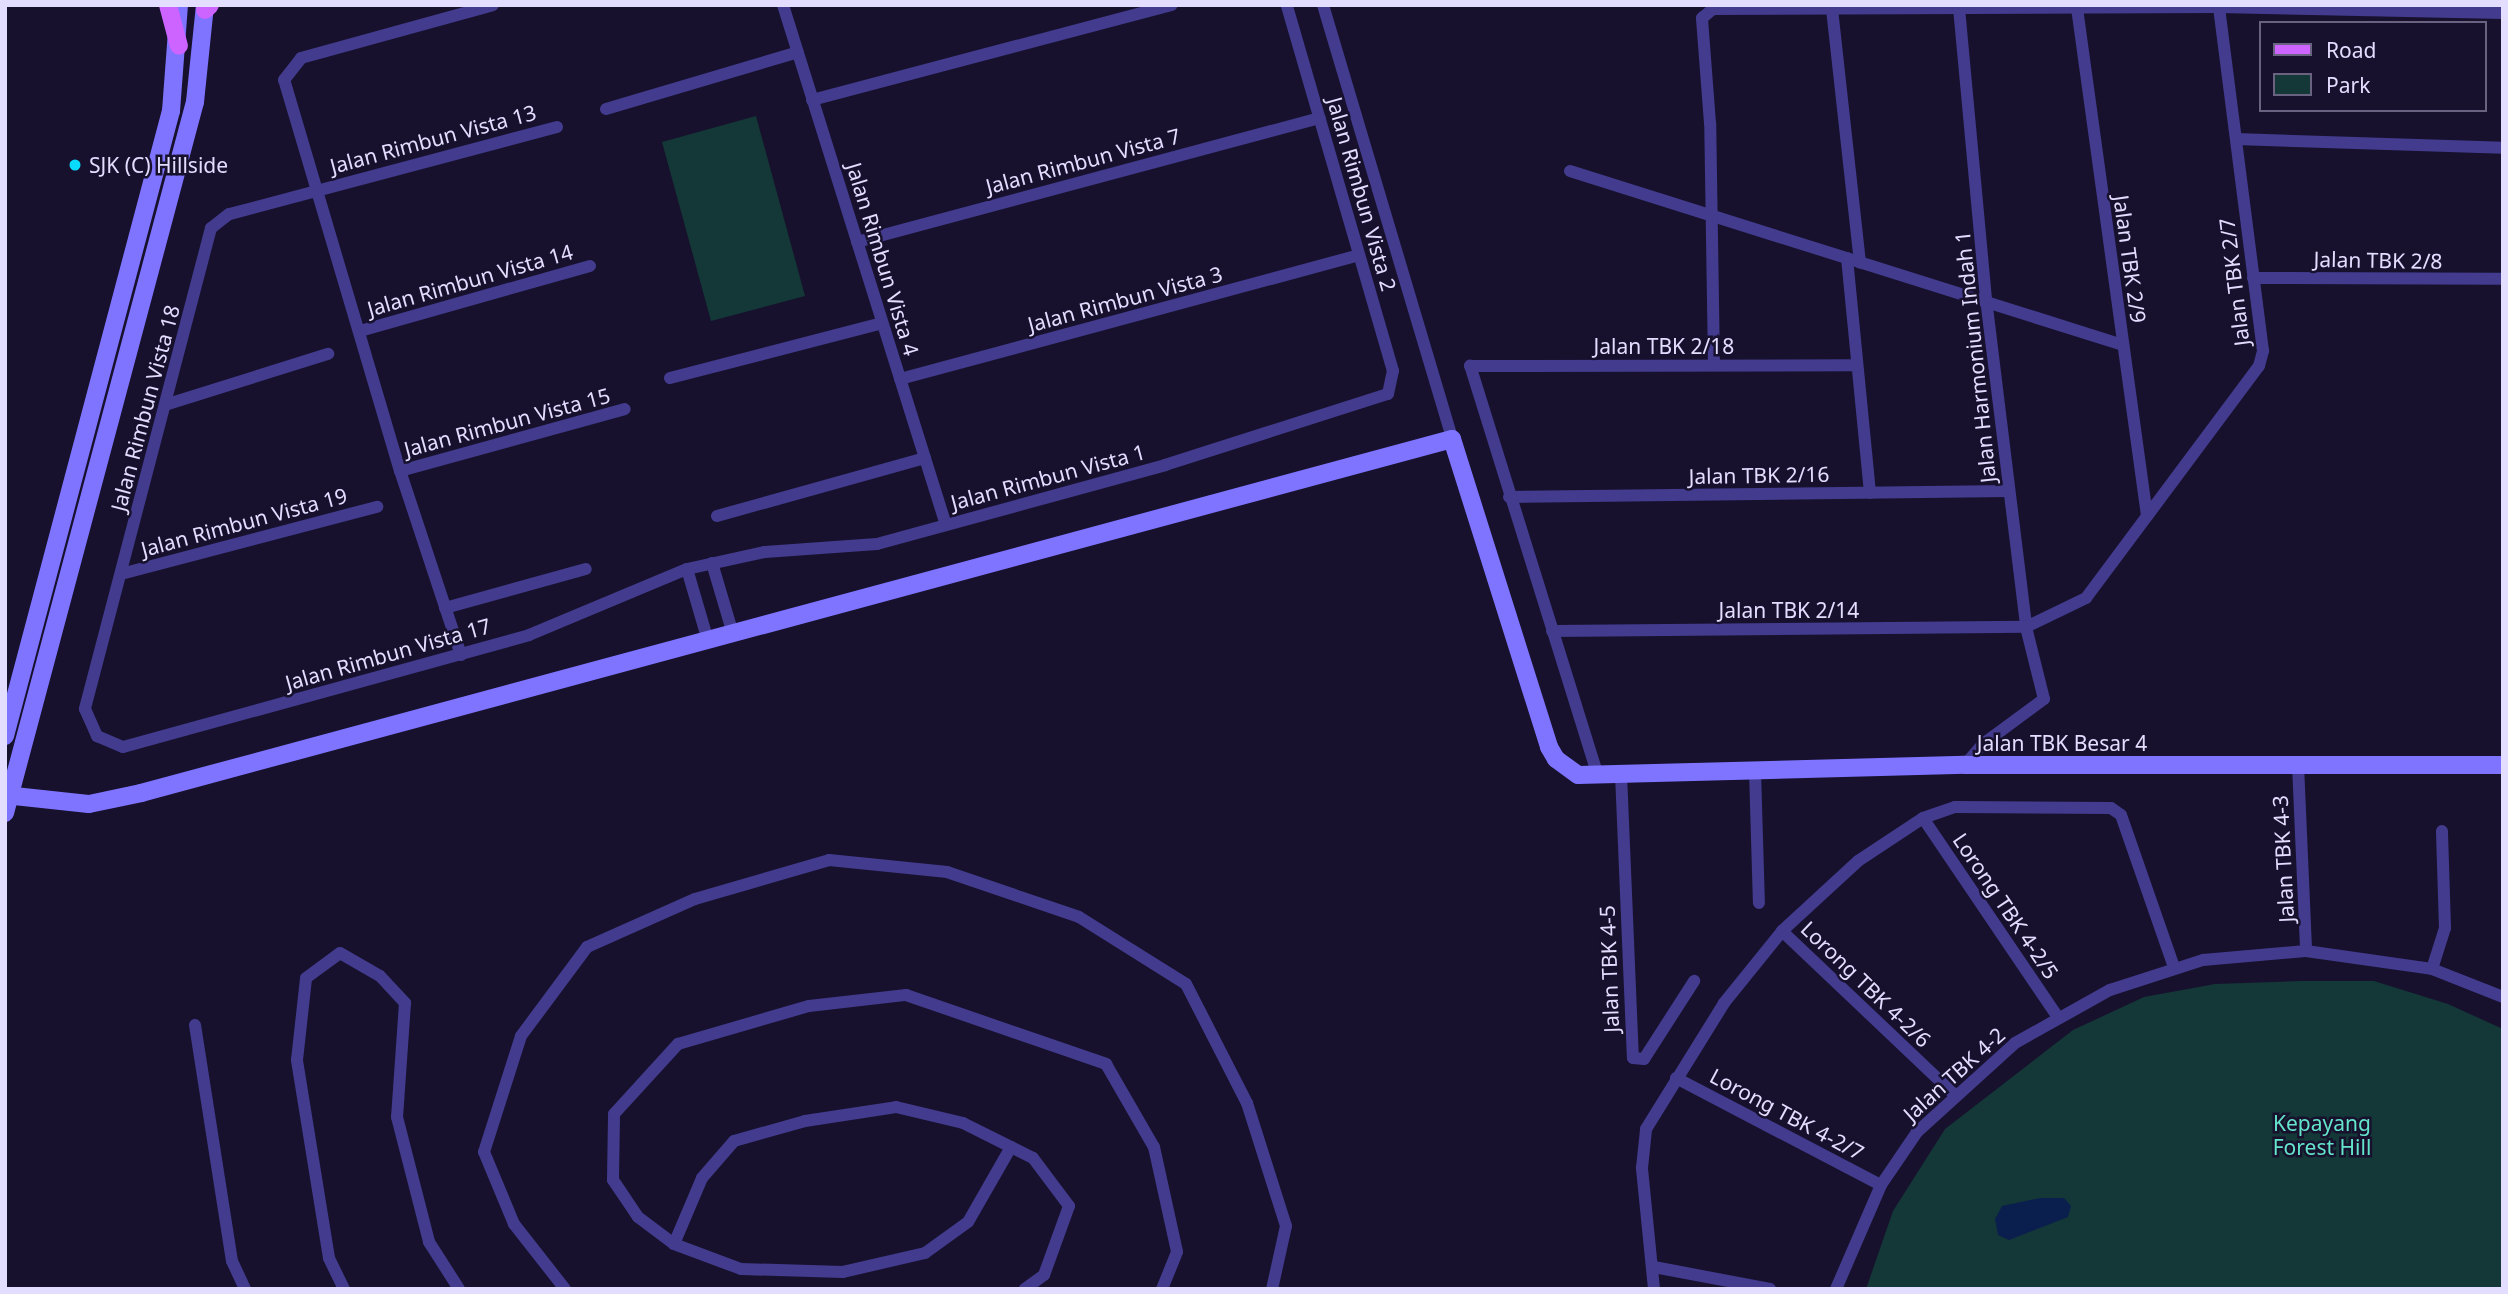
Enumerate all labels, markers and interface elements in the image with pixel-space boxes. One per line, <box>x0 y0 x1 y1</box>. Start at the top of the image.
legend <box>2260 21 2487 112</box>
text: Road <box>2326 36 2376 64</box>
text: Park <box>2326 71 2370 99</box>
street label: Jalan Rimbun Vista 2 <box>1322 94 1402 294</box>
street label: Jalan Rimbun Vista 13 <box>327 99 539 179</box>
street label: Jalan Rimbun Vista 7 <box>983 123 1183 199</box>
place label: SJK (C) Hillside <box>89 152 228 178</box>
marker: SJK (C) Hillside <box>67 157 83 173</box>
street label: Jalan Rimbun Vista 4 <box>842 159 924 359</box>
street label: Jalan TBK 2/9 <box>2109 193 2151 325</box>
street label: Jalan TBK 2/7 <box>2214 217 2254 347</box>
street label: Jalan Harmonium Indah 1 <box>1949 230 2001 484</box>
street label: Jalan Rimbun Vista 14 <box>364 239 576 321</box>
street label: Jalan TBK 2/8 <box>2313 246 2443 274</box>
street label: Jalan Rimbun Vista 3 <box>1025 261 1225 337</box>
street label: Jalan Rimbun Vista 18 <box>105 302 185 514</box>
street label: Jalan TBK 2/18 <box>1594 333 1734 359</box>
street label: Jalan Rimbun Vista 15 <box>401 382 613 462</box>
street label: Jalan Rimbun Vista 1 <box>948 439 1148 515</box>
street label: Jalan TBK 2/16 <box>1688 461 1830 489</box>
street label: Jalan Rimbun Vista 19 <box>138 482 350 562</box>
street label: Jalan TBK 2/14 <box>1719 597 1859 623</box>
street label: Jalan Rimbun Vista 17 <box>282 613 494 695</box>
street label: Jalan TBK Besar 4 <box>1977 730 2147 756</box>
street label: Jalan TBK 4-3 <box>2267 795 2299 923</box>
street label: Lorong TBK 4-2/5 <box>1948 828 2064 984</box>
street label: Jalan TBK 4-5 <box>1594 905 1624 1033</box>
street label: Lorong TBK 4-2/6 <box>1796 916 1936 1052</box>
street label: Jalan TBK 4-2 <box>1898 1022 2010 1126</box>
street label: Lorong TBK 4-2/7 <box>1706 1063 1868 1165</box>
park label: Kepayang Forest Hill <box>2273 1110 2371 1160</box>

